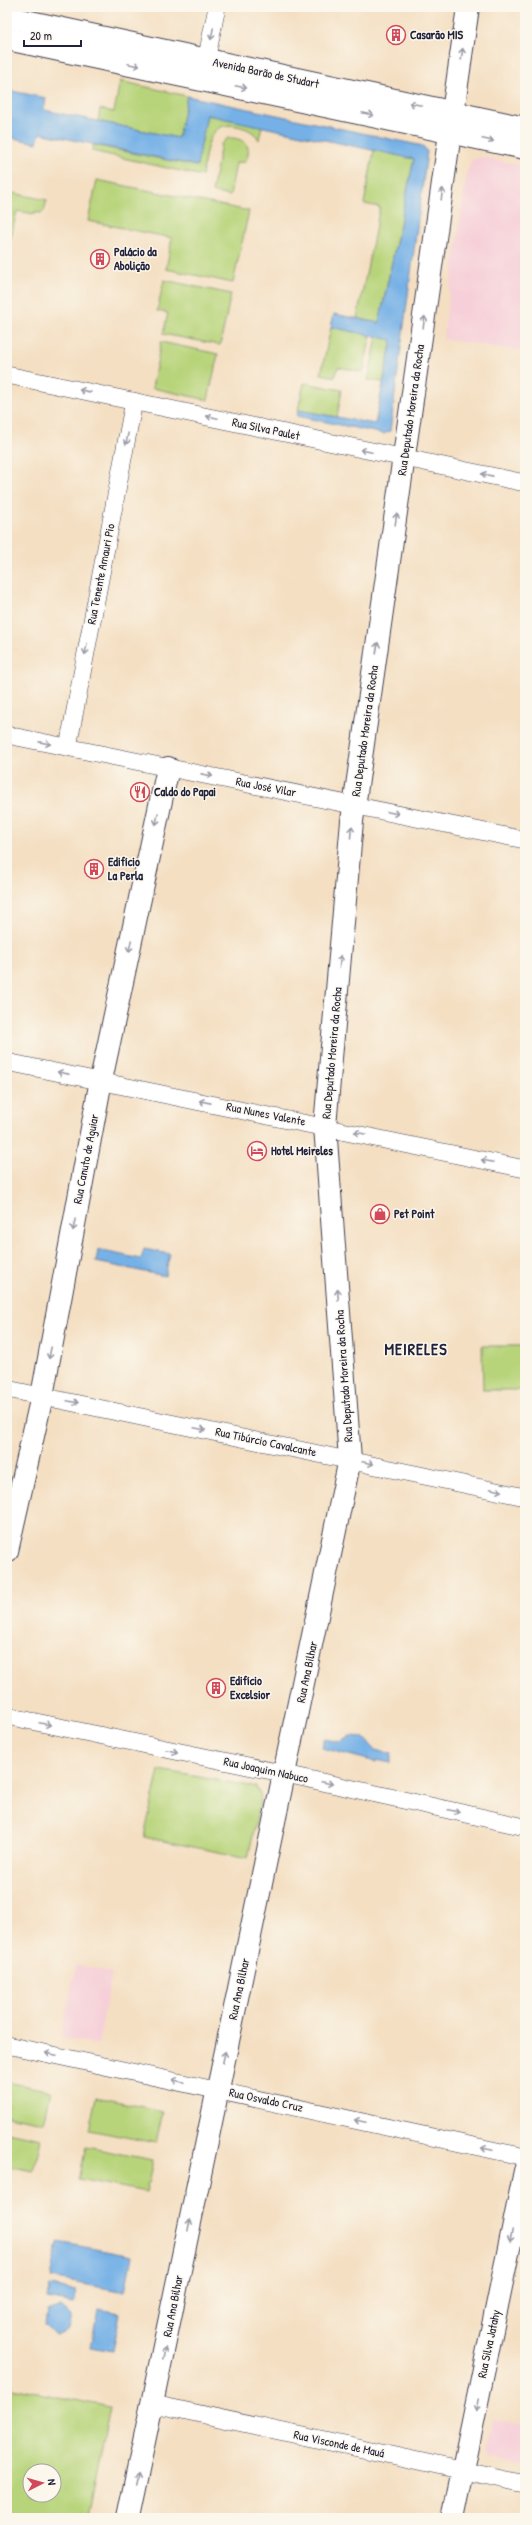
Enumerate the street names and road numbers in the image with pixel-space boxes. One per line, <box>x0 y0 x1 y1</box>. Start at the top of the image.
street label: Avenida Barão de Studart <box>211 53 322 92</box>
street label: Rua Deputado Moreira da Rocha <box>393 343 428 477</box>
street label: Rua Silva Paulet <box>231 413 302 444</box>
street label: Rua Tenente Amauri Pio <box>82 522 119 626</box>
street label: Rua Deputado Moreira da Rocha <box>347 664 382 798</box>
street label: Rua José Vilar <box>234 772 298 801</box>
street label: Rua Deputado Moreira da Rocha <box>317 986 346 1120</box>
street label: Rua Nunes Valente <box>225 1098 307 1130</box>
street label: Rua Canuto de Aguiar <box>68 1112 103 1205</box>
street label: Rua Deputado Moreira da Rocha <box>330 1309 357 1443</box>
street label: Rua Tibúrcio Cavalcante <box>214 1422 318 1461</box>
street label: Rua Ana Bilhar <box>292 1639 321 1704</box>
street label: Rua Joaquim Nabuco <box>222 1752 310 1787</box>
street label: Rua Ana Bilhar <box>224 1956 253 2021</box>
street label: Rua Osvaldo Cruz <box>228 2083 305 2116</box>
street label: Rua Ana Bilhar <box>158 2273 187 2338</box>
street label: Rua Silva Jatahy <box>473 2308 504 2380</box>
street label: Rua Visconde de Mauá <box>292 2426 386 2461</box>

